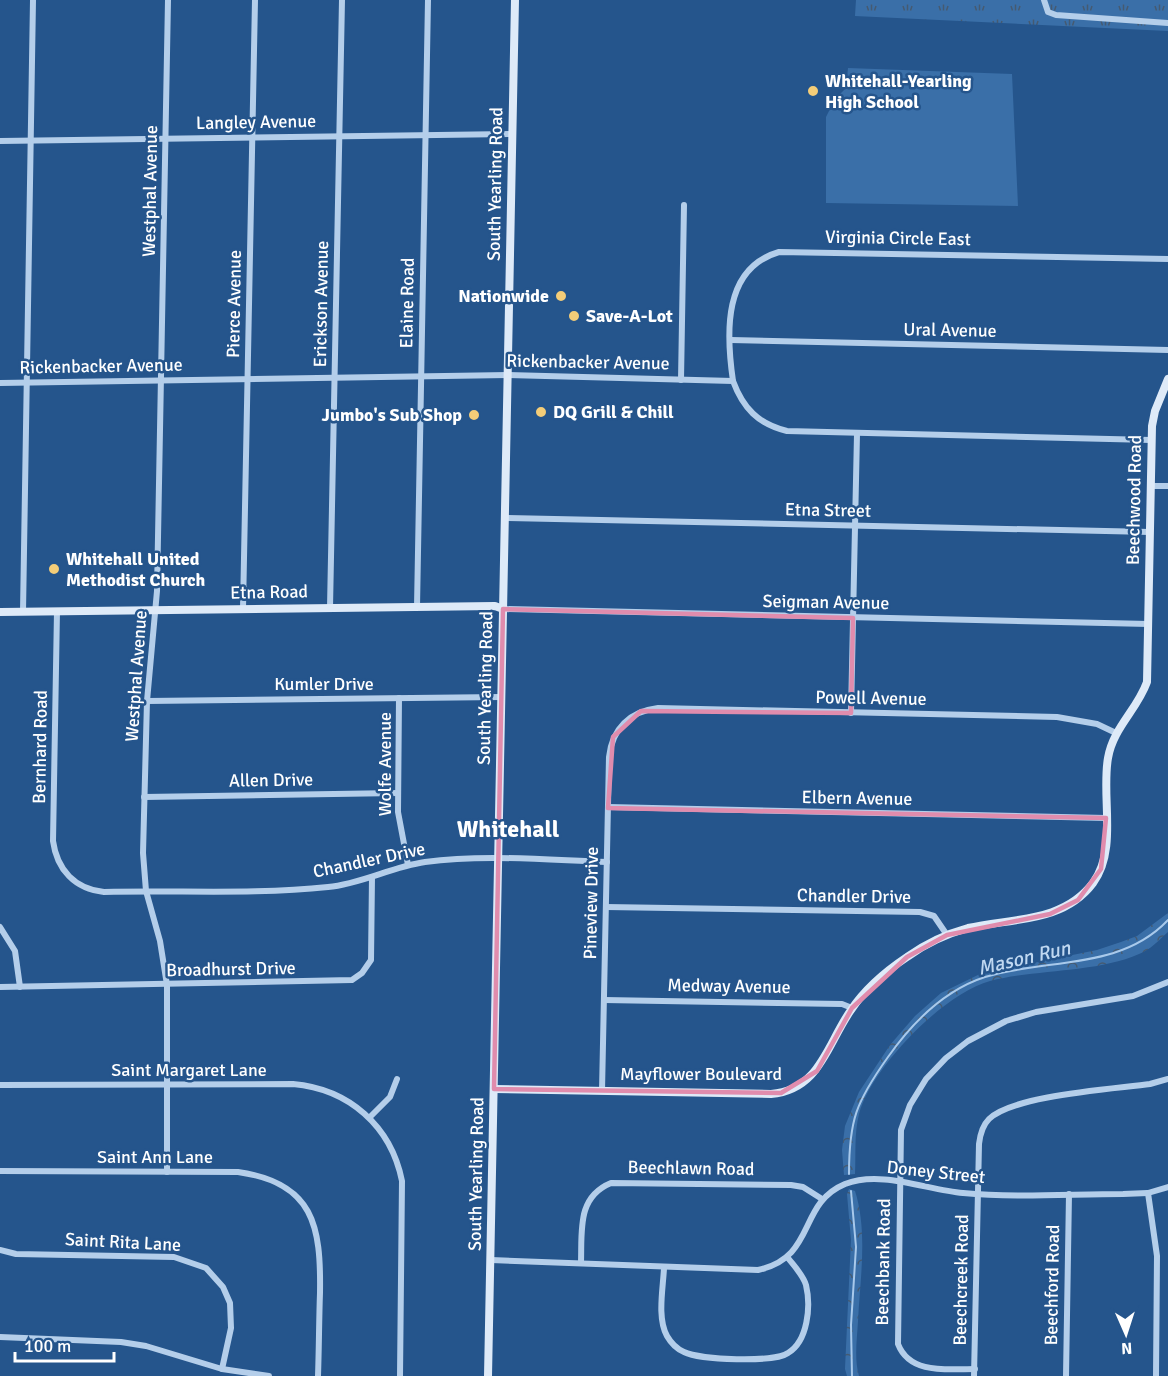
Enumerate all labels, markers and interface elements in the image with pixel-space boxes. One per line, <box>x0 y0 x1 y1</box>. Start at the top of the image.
place label: Whitehall-Yearling High School <box>825 70 972 113</box>
marker: Whitehall-Yearling High School <box>806 84 820 98</box>
street label: South Yearling Road <box>483 107 507 261</box>
street label: Langley Avenue <box>196 110 316 134</box>
street label: Westphal Avenue <box>138 125 162 257</box>
street label: Virginia Circle East <box>825 226 971 250</box>
street label: Erickson Avenue <box>309 240 333 368</box>
street label: Pierce Avenue <box>222 250 246 358</box>
street label: Elaine Road <box>395 257 419 349</box>
place label: Nationwide <box>458 285 549 307</box>
marker: Nationwide <box>554 289 568 303</box>
place label: Save-A-Lot <box>586 305 673 327</box>
marker: Save-A-Lot <box>567 309 581 323</box>
street label: Ural Avenue <box>903 318 997 342</box>
street label: Rickenbacker Avenue <box>506 350 670 374</box>
street label: Rickenbacker Avenue <box>19 354 183 378</box>
place label: DQ Grill & Chill <box>553 401 674 423</box>
place label: Jumbo's Sub Shop <box>322 404 462 426</box>
marker: DQ Grill & Chill <box>534 405 548 419</box>
marker: Jumbo's Sub Shop <box>467 408 481 422</box>
street label: Beechwood Road <box>1122 435 1146 565</box>
street label: Etna Street <box>785 498 871 522</box>
place label: Whitehall United Methodist Church <box>66 548 206 591</box>
marker: Whitehall United Methodist Church <box>47 562 61 576</box>
street label: Etna Road <box>230 580 308 604</box>
street label: Seigman Avenue <box>762 590 890 614</box>
street label: Westphal Avenue <box>120 609 152 743</box>
street label: South Yearling Road <box>473 611 497 765</box>
street label: Kumler Drive <box>274 673 374 695</box>
street label: Powell Avenue <box>815 686 927 710</box>
street label: Bernhard Road <box>28 690 52 804</box>
street label: Wolfe Avenue <box>374 712 396 816</box>
street label: Allen Drive <box>229 768 313 792</box>
street label: Elbern Avenue <box>801 786 913 810</box>
district label: Whitehall <box>457 814 560 844</box>
street label: Chandler Drive <box>311 837 427 883</box>
street label: Pineview Drive <box>579 847 603 959</box>
street label: Chandler Drive <box>797 884 911 908</box>
water label: Mason Run <box>975 935 1074 981</box>
street label: Broadhurst Drive <box>166 957 296 981</box>
street label: Medway Avenue <box>667 974 791 998</box>
street label: Saint Margaret Lane <box>111 1059 267 1081</box>
street label: Mayflower Boulevard <box>620 1063 782 1085</box>
street label: South Yearling Road <box>464 1097 488 1251</box>
street label: Saint Ann Lane <box>97 1146 213 1168</box>
street label: Beechlawn Road <box>627 1156 755 1180</box>
street label: Doney Street <box>886 1156 986 1188</box>
street label: Beechbank Road <box>871 1198 895 1326</box>
street label: Beechcreek Road <box>949 1214 973 1346</box>
street label: Beechford Road <box>1040 1224 1064 1346</box>
street label: Saint Rita Lane <box>64 1228 182 1256</box>
north arrow <box>1096 1304 1156 1364</box>
scale bar <box>15 1325 114 1363</box>
text: 100 m <box>24 1335 71 1357</box>
text: N <box>1121 1338 1133 1358</box>

